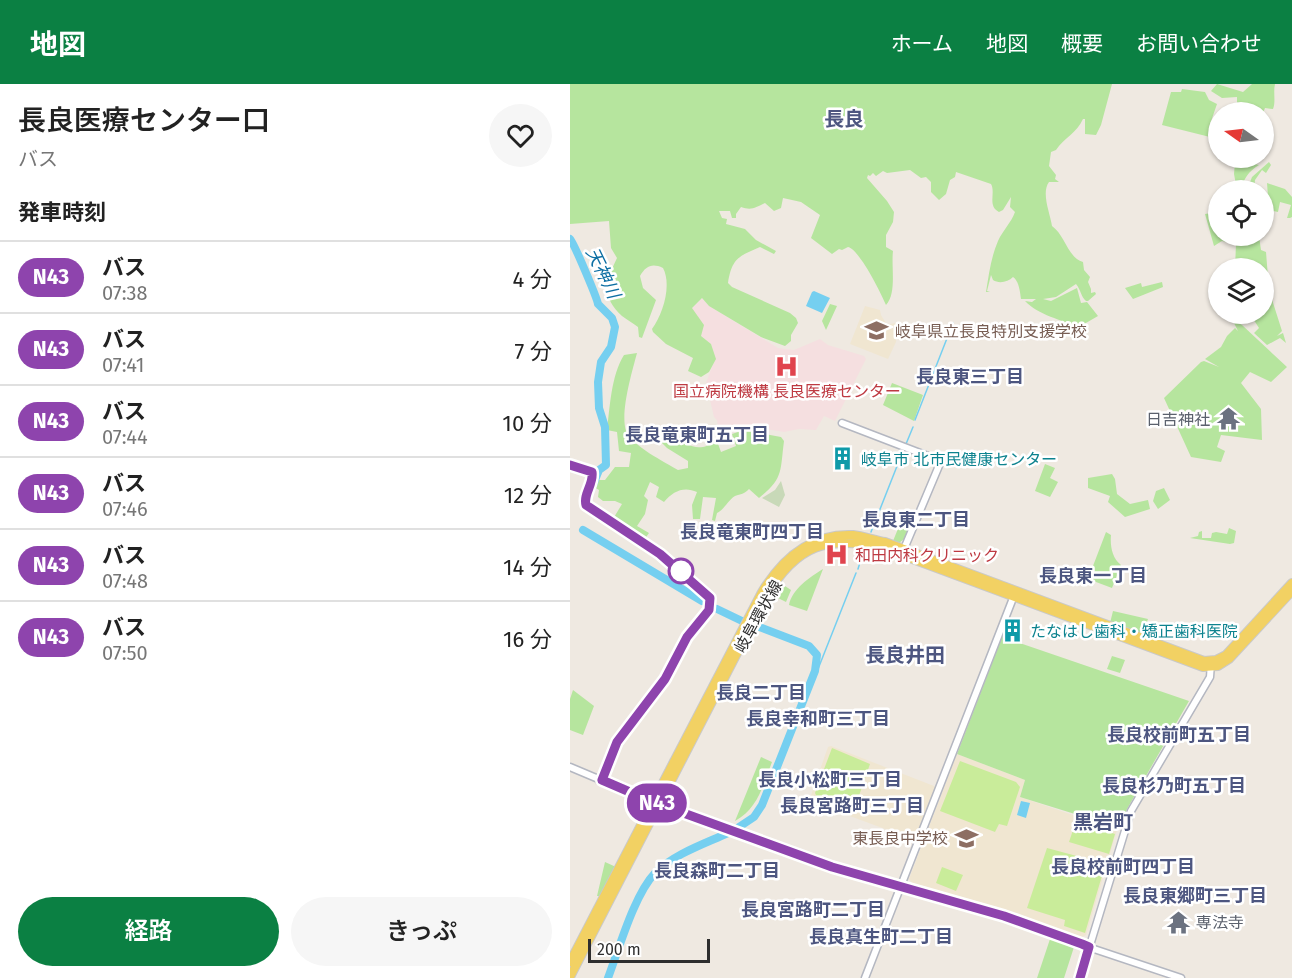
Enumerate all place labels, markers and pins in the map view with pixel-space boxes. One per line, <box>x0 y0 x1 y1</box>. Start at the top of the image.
school or university icon: 岐阜県立長良特別支援学校 <box>864 318 890 344</box>
place label: 岐阜県立長良特別支援学校 <box>895 322 1087 341</box>
hospital icon: 国立病院機構 長良医療センター <box>774 353 800 379</box>
place label: 国立病院機構 長良医療センター <box>673 382 901 401</box>
temple icon: 日吉神社 <box>1215 406 1241 432</box>
place label: 日吉神社 <box>1146 410 1210 429</box>
building icon: 岐阜市 北市民健康センター <box>830 446 856 472</box>
place label: 岐阜市 北市民健康センター <box>861 450 1057 469</box>
hospital icon: 和田内科クリニック <box>824 542 850 568</box>
place label: 和田内科クリニック <box>855 546 999 565</box>
unlabelled marker <box>668 558 694 584</box>
building icon: たなはし歯科・矯正歯科医院 <box>999 618 1025 644</box>
place label: たなはし歯科・矯正歯科医院 <box>1030 622 1238 641</box>
school or university icon: 東長良中学校 <box>953 825 979 851</box>
place label: 東長良中学校 <box>852 829 948 848</box>
temple icon: 専法寺 <box>1165 909 1191 935</box>
place label: 専法寺 <box>1196 913 1244 932</box>

